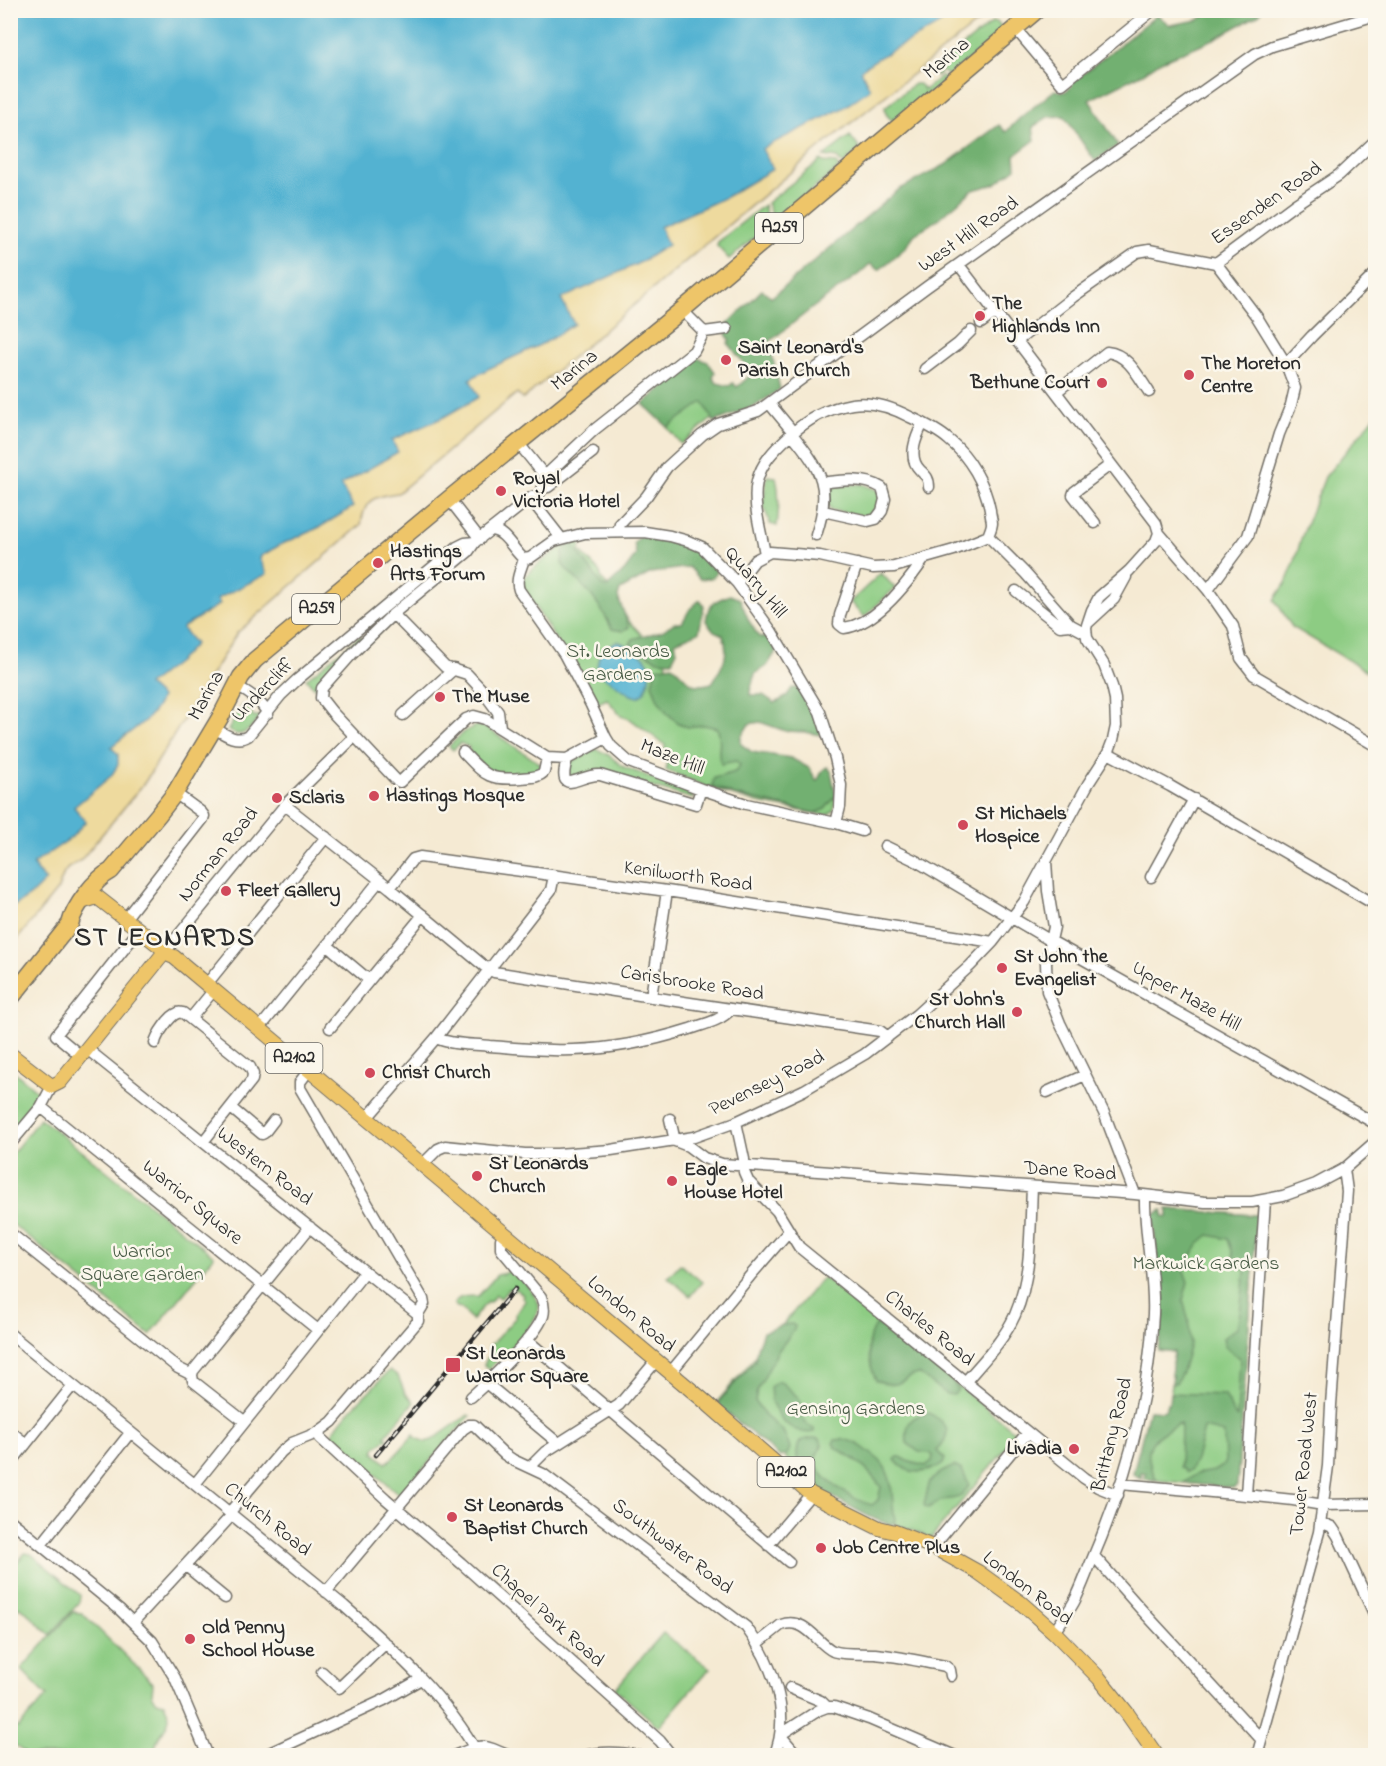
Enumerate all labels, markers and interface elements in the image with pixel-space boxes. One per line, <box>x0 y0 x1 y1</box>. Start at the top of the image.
street label: Marina <box>917 31 977 87</box>
street label: Essenden Road <box>1205 155 1329 253</box>
street label: West Hill Road <box>913 190 1025 280</box>
road number: A259 <box>755 213 803 243</box>
place label: The Highlands Inn <box>992 290 1100 343</box>
marker: The Highlands Inn <box>973 309 987 323</box>
place label: Saint Leonard's Parish Church <box>738 334 864 386</box>
street label: Marina <box>545 343 605 399</box>
place label: The Moreton Centre <box>1201 350 1301 402</box>
marker: Saint Leonard's Parish Church <box>719 353 733 367</box>
marker: The Moreton Centre <box>1182 368 1196 382</box>
place label: Bethune Court <box>969 369 1090 398</box>
marker: Bethune Court <box>1095 376 1109 390</box>
place label: Royal Victoria Hotel <box>512 465 620 517</box>
marker: Royal Victoria Hotel <box>494 484 508 498</box>
place label: Hastings Arts Forum <box>390 538 486 590</box>
street label: Quarry Hill <box>717 541 793 625</box>
marker: Hastings Arts Forum <box>371 556 385 570</box>
road number: A259 <box>292 594 340 624</box>
park label: St. Leonards Gardens <box>566 638 670 690</box>
street label: Undercliff <box>225 652 301 730</box>
street label: Marina <box>181 666 233 726</box>
place label: The Muse <box>452 683 531 712</box>
marker: The Muse <box>433 690 447 704</box>
street label: Maze Hill <box>635 732 709 784</box>
place label: Hastings Mosque <box>386 782 525 812</box>
place label: Sclaris <box>289 784 345 813</box>
marker: Hastings Mosque <box>367 789 381 803</box>
marker: Sclaris <box>270 791 284 805</box>
place label: St Michaels Hospice <box>975 800 1067 852</box>
street label: Norman Road <box>172 801 266 909</box>
marker: St Michaels Hospice <box>956 818 970 832</box>
street label: Kenilworth Road <box>622 854 754 900</box>
place label: Fleet Gallery <box>237 877 340 907</box>
marker: Fleet Gallery <box>219 884 233 898</box>
district label: ST LEONARDS <box>75 920 255 958</box>
place label: St John the Evangelist <box>1014 943 1109 996</box>
street label: Upper Maze Hill <box>1126 954 1246 1040</box>
street label: Carisbrooke Road <box>618 958 766 1010</box>
marker: St John the Evangelist <box>995 961 1009 975</box>
place label: St John's Church Hall <box>914 986 1005 1038</box>
marker: St John's Church Hall <box>1010 1005 1024 1019</box>
road number: A2102 <box>266 1043 322 1073</box>
street label: Pevensey Road <box>704 1044 830 1124</box>
place label: Christ Church <box>382 1059 491 1088</box>
marker: Christ Church <box>363 1066 377 1080</box>
street label: Western Road <box>210 1120 318 1214</box>
place label: St Leonards Church <box>489 1150 589 1202</box>
street label: Warrior Square <box>135 1153 249 1253</box>
street label: Dane Road <box>1022 1154 1117 1190</box>
place label: Eagle House Hotel <box>684 1156 783 1208</box>
marker: St Leonards Church <box>470 1169 484 1183</box>
marker: Eagle House Hotel <box>665 1174 679 1188</box>
park label: Warrior Square Garden <box>80 1238 204 1290</box>
park label: Markwick Gardens <box>1132 1250 1280 1279</box>
street label: London Road <box>580 1269 682 1361</box>
street label: Charles Road <box>878 1284 980 1374</box>
place label: St Leonards Warrior Square <box>466 1340 589 1392</box>
marker: St Leonards Warrior Square <box>444 1356 462 1374</box>
street label: Brittany Road <box>1085 1375 1141 1496</box>
street label: Tower Road West <box>1283 1391 1327 1537</box>
park label: Gensing Gardens <box>787 1395 925 1425</box>
place label: Livadia <box>1007 1435 1062 1464</box>
marker: Livadia <box>1067 1442 1081 1456</box>
road number: A2102 <box>758 1457 814 1487</box>
street label: Church Road <box>217 1476 317 1564</box>
place label: St Leonards Baptist Church <box>463 1492 588 1544</box>
street label: Southwater Road <box>605 1492 739 1602</box>
marker: St Leonards Baptist Church <box>445 1510 459 1524</box>
place label: Job Centre Plus <box>833 1534 960 1563</box>
marker: Job Centre Plus <box>814 1541 828 1555</box>
street label: London Road <box>976 1544 1078 1634</box>
street label: Chapel Park Road <box>484 1557 610 1675</box>
place label: Old Penny School House <box>202 1614 315 1666</box>
marker: Old Penny School House <box>183 1632 197 1646</box>

